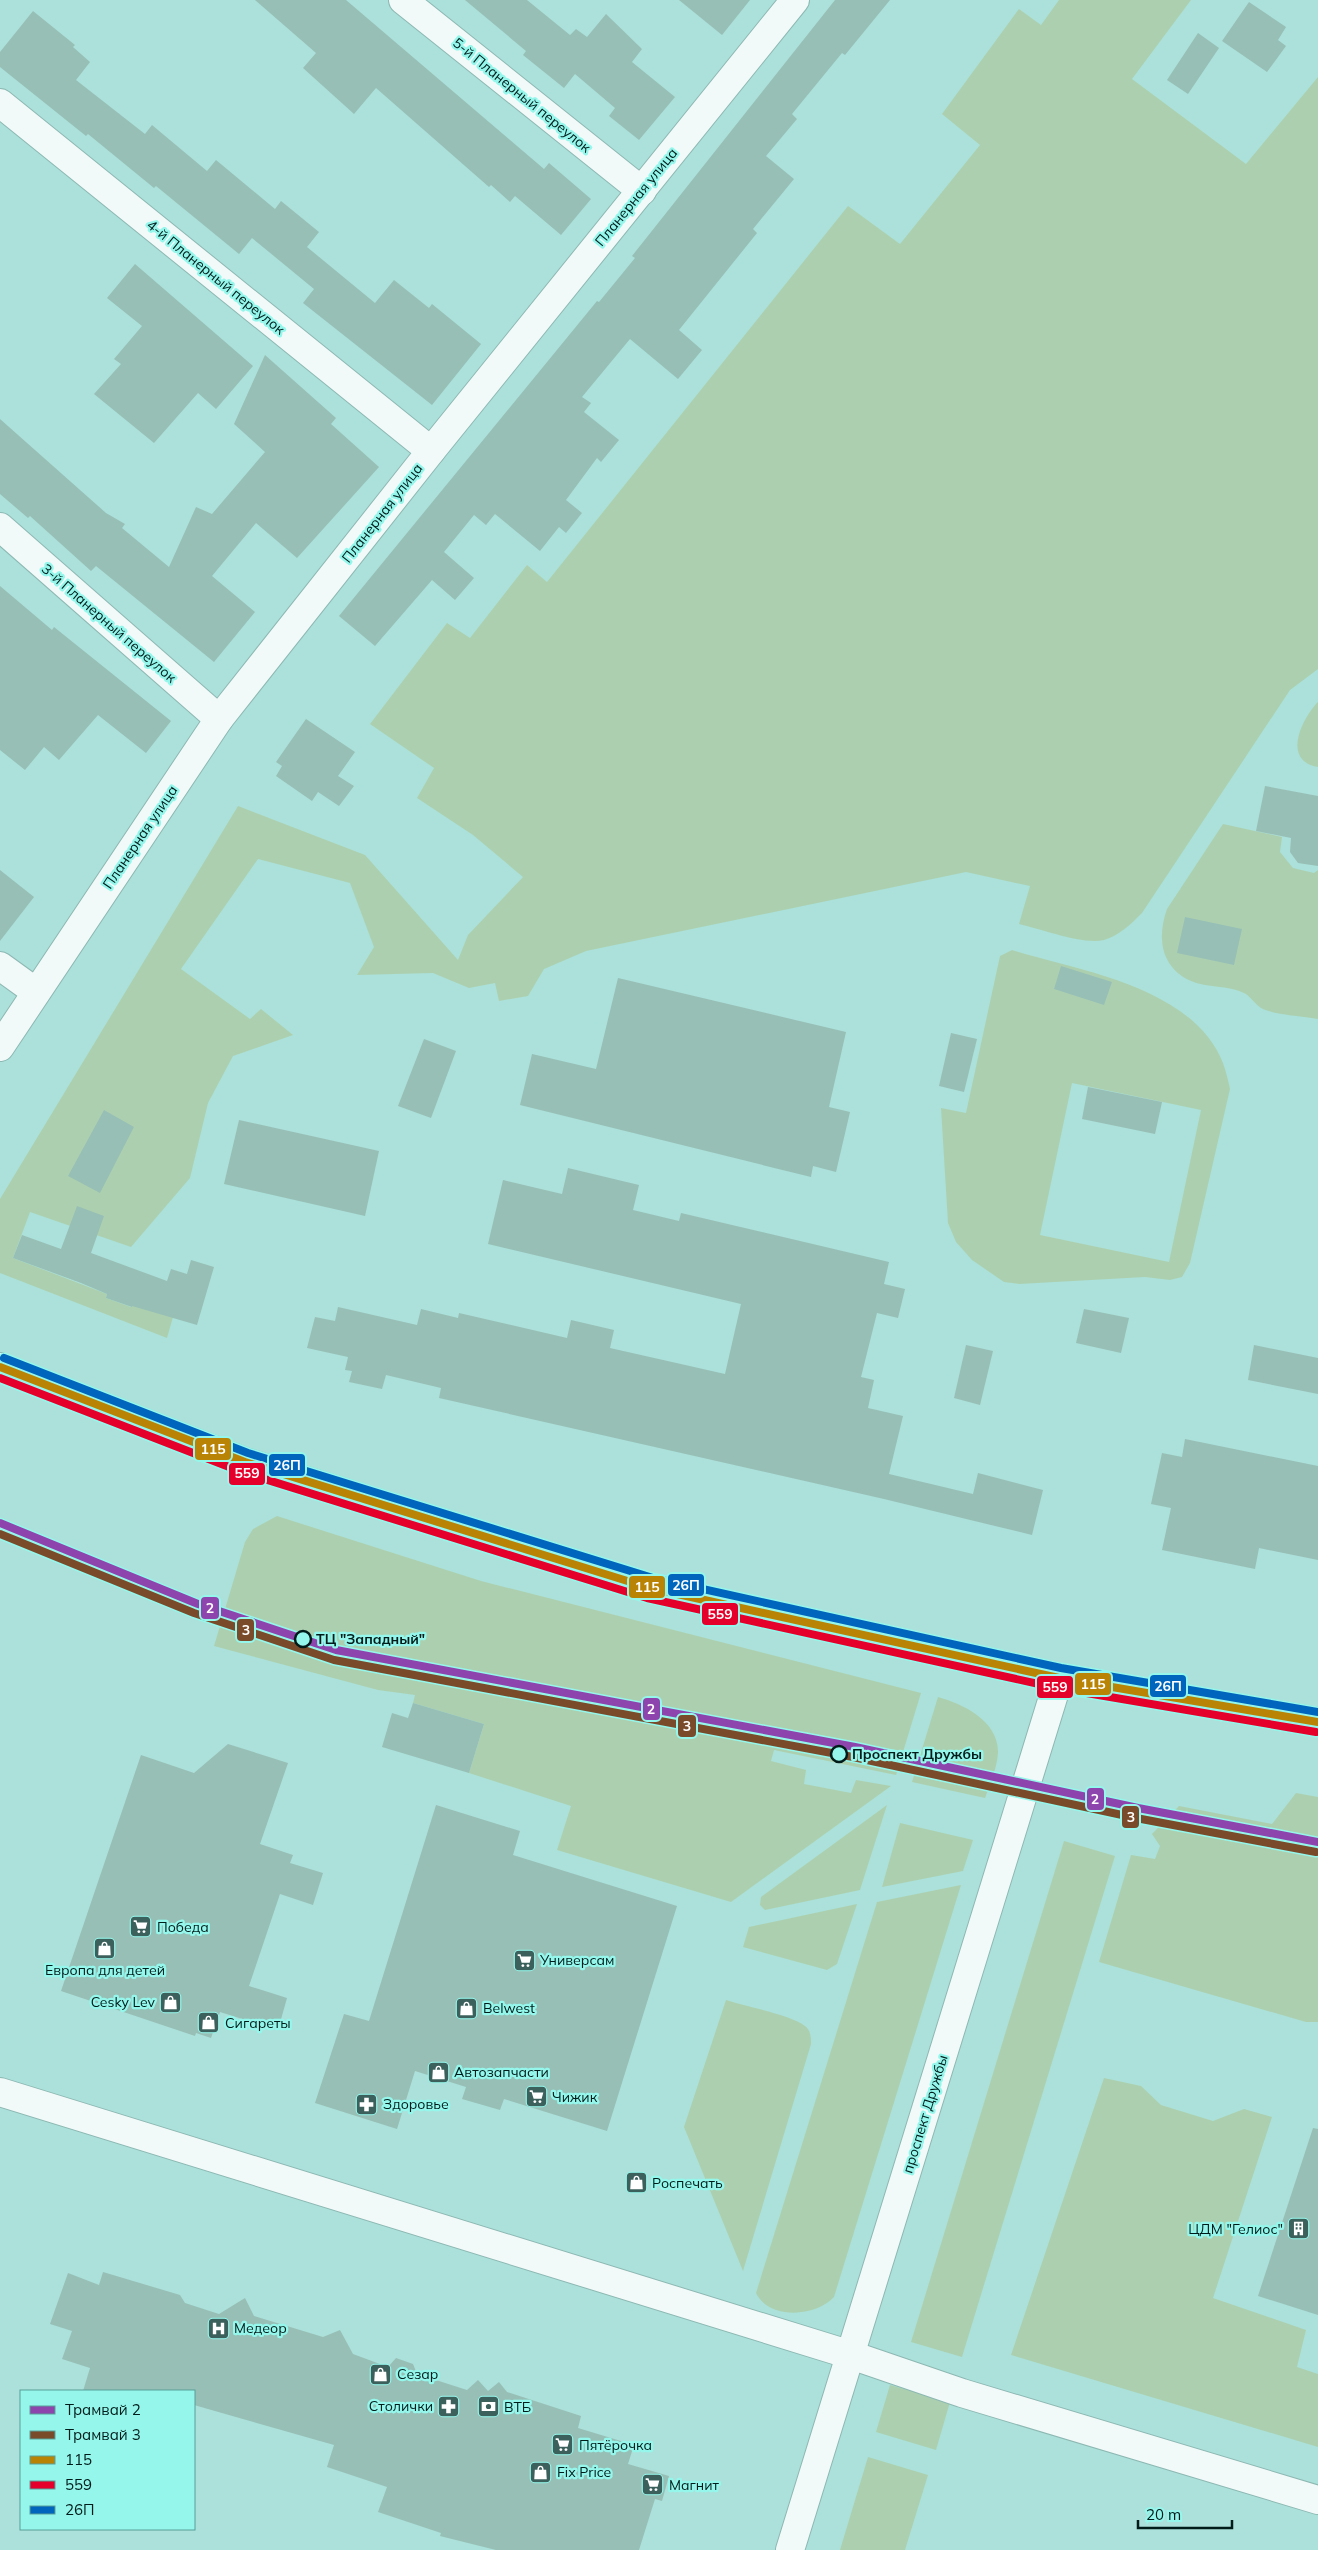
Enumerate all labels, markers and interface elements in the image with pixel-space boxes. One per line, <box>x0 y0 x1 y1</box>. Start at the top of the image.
street label: 5-й Планерный переулок <box>449 34 595 157</box>
street label: Планерная улица <box>591 144 681 250</box>
street label: 4-й Планерный переулок <box>143 216 289 339</box>
street label: Планерная улица <box>338 460 426 566</box>
street label: 3-й Планерный переулок <box>38 560 180 687</box>
street label: Планерная улица <box>99 782 181 892</box>
line badge: 115 <box>194 1437 232 1461</box>
text: 115 <box>200 1440 226 1458</box>
line badge: 26П <box>268 1453 306 1477</box>
text: 26П <box>273 1456 301 1474</box>
line badge: 559 <box>228 1462 266 1486</box>
text: 559 <box>234 1464 260 1482</box>
line badge: 26П <box>667 1573 705 1597</box>
line badge: 115 <box>628 1575 666 1599</box>
text: 26П <box>672 1576 700 1594</box>
text: 115 <box>634 1578 660 1596</box>
line badge: 2 <box>200 1596 220 1620</box>
text: 2 <box>206 1599 214 1617</box>
line badge: 559 <box>701 1602 739 1626</box>
text: 559 <box>707 1605 733 1623</box>
line badge: 3 <box>236 1618 255 1642</box>
text: 3 <box>242 1621 250 1639</box>
marker: ТЦ "Западный" <box>294 1630 312 1648</box>
place label: ТЦ "Западный" <box>316 1630 425 1648</box>
line badge: 115 <box>1074 1672 1112 1696</box>
line badge: 26П <box>1149 1674 1187 1698</box>
line badge: 559 <box>1036 1675 1074 1699</box>
text: 115 <box>1080 1675 1106 1693</box>
text: 26П <box>1154 1677 1182 1695</box>
text: 559 <box>1042 1678 1068 1696</box>
line badge: 2 <box>642 1697 661 1721</box>
text: 2 <box>647 1700 655 1718</box>
line badge: 3 <box>677 1714 697 1738</box>
text: 3 <box>683 1717 691 1735</box>
marker: Проспект Дружбы <box>830 1745 848 1763</box>
place label: Проспект Дружбы <box>852 1745 982 1763</box>
line badge: 2 <box>1086 1787 1105 1811</box>
text: 2 <box>1091 1790 1099 1808</box>
line badge: 3 <box>1121 1805 1140 1829</box>
text: 3 <box>1127 1808 1135 1826</box>
supermarket icon: Победа <box>129 1915 153 1939</box>
place label: Победа <box>157 1918 209 1936</box>
shop icon: Европа для детей <box>93 1936 117 1960</box>
supermarket icon: Универсам <box>512 1948 536 1972</box>
place label: Универсам <box>539 1951 614 1969</box>
place label: Европа для детей <box>45 1961 165 1979</box>
shop icon: Cesky Lev <box>159 1990 183 2014</box>
place label: Cesky Lev <box>91 1993 156 2011</box>
shop icon: Belwest <box>455 1996 479 2020</box>
place label: Belwest <box>483 1999 535 2017</box>
shop icon: Сигареты <box>197 2011 221 2035</box>
place label: Сигареты <box>225 2014 291 2032</box>
street label: проспект Дружбы <box>898 2053 952 2175</box>
shop icon: Автозапчасти <box>426 2060 450 2084</box>
place label: Автозапчасти <box>454 2063 549 2081</box>
supermarket icon: Чижик <box>524 2085 548 2109</box>
place label: Чижик <box>552 2088 598 2106</box>
pharmacy icon: Здоровье <box>355 2092 379 2116</box>
place label: Здоровье <box>383 2095 449 2113</box>
shop icon: Роспечать <box>624 2171 648 2195</box>
place label: Роспечать <box>652 2174 723 2192</box>
building icon: ЦДМ "Гелиос" <box>1287 2217 1311 2241</box>
place label: ЦДМ "Гелиос" <box>1188 2220 1283 2238</box>
hospital icon: Медеор <box>206 2316 230 2340</box>
place label: Медеор <box>234 2319 287 2337</box>
shop icon: Сезар <box>369 2362 393 2386</box>
place label: Сезар <box>397 2365 438 2383</box>
legend <box>20 2390 195 2530</box>
pharmacy icon: Столички <box>437 2394 461 2418</box>
bank icon: ВТБ <box>476 2395 500 2419</box>
place label: Столички <box>369 2397 433 2415</box>
place label: ВТБ <box>504 2398 531 2416</box>
text: Трамвай 2 <box>65 2400 141 2419</box>
text: Трамвай 3 <box>65 2425 141 2444</box>
supermarket icon: Пятёрочка <box>551 2433 575 2457</box>
place label: Пятёрочка <box>579 2436 652 2454</box>
text: 115 <box>65 2450 92 2469</box>
shop icon: Fix Price <box>529 2460 553 2484</box>
place label: Fix Price <box>557 2463 611 2481</box>
supermarket icon: Магнит <box>641 2473 665 2497</box>
text: 559 <box>65 2475 92 2494</box>
place label: Магнит <box>669 2476 719 2494</box>
scale bar <box>1138 2498 1232 2530</box>
text: 26П <box>65 2500 94 2519</box>
text: 20 m <box>1146 2505 1181 2524</box>

